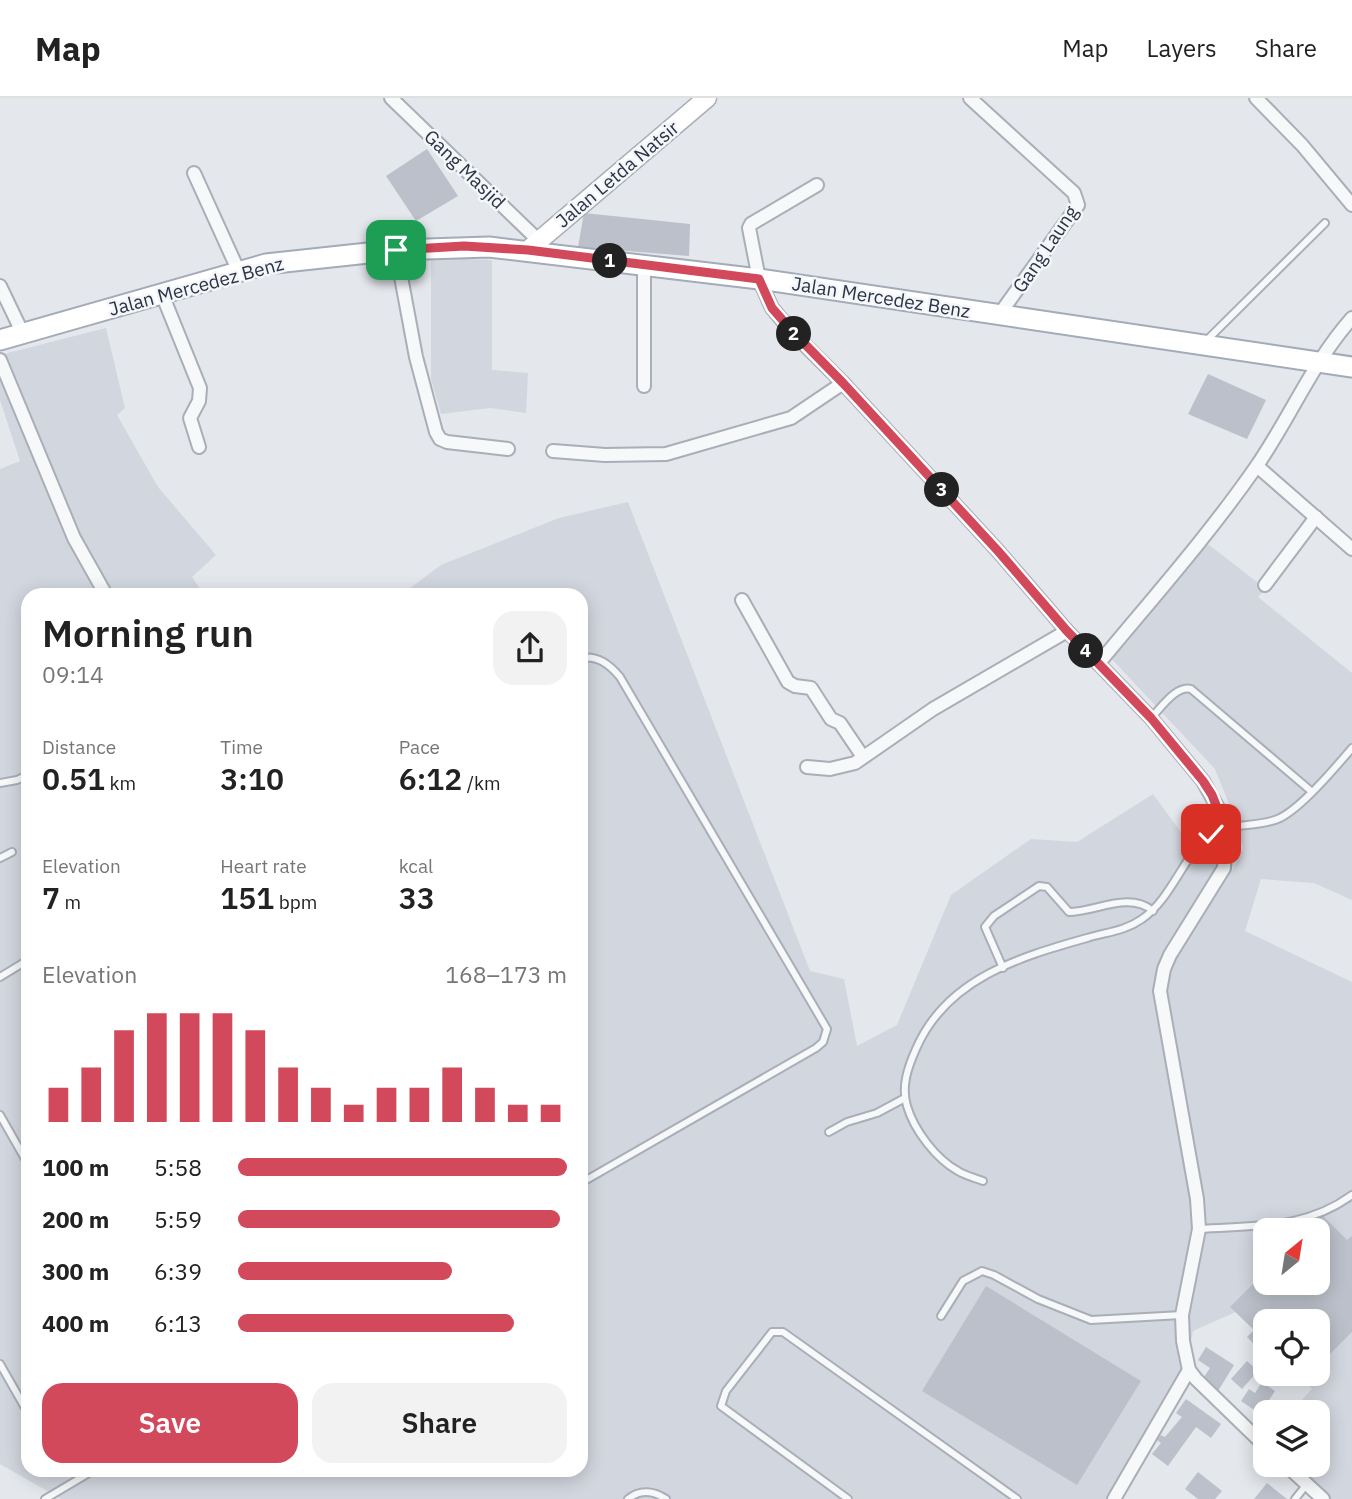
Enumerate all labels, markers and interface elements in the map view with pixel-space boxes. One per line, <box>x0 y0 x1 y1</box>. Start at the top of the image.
text: Map <box>35 27 101 70</box>
text: Map <box>1062 32 1109 64</box>
text: Layers <box>1147 32 1217 64</box>
text: Share <box>1255 32 1317 64</box>
street label: Jalan Letda Natsir <box>550 115 684 233</box>
street label: Gang Masjid <box>419 124 511 214</box>
street label: Gang Laung <box>1007 201 1083 297</box>
pin <box>366 220 426 280</box>
icon: arrive <box>377 231 415 269</box>
pin: 1 <box>592 244 628 278</box>
text: 1 <box>604 248 615 272</box>
street label: Jalan Mercedez Benz <box>106 251 286 321</box>
street label: Jalan Mercedez Benz <box>790 271 972 323</box>
pin: 2 <box>776 316 812 352</box>
text: 2 <box>788 321 799 345</box>
pin: 3 <box>925 472 960 508</box>
text: 3 <box>936 477 947 501</box>
text: Morning run <box>42 608 254 657</box>
button: share <box>493 611 567 685</box>
pin: 4 <box>1068 634 1104 668</box>
text: 4 <box>1080 638 1091 662</box>
text: 09:14 <box>42 659 104 689</box>
text: Distance <box>42 735 116 759</box>
text: Time <box>220 735 263 759</box>
text: Pace <box>399 735 440 759</box>
text: 0.51 <box>42 759 105 798</box>
text: 3:10 <box>220 759 284 798</box>
text: 6:12 <box>399 759 462 798</box>
text: km <box>105 771 136 795</box>
text: /km <box>462 771 501 795</box>
pin <box>1181 804 1241 864</box>
icon: check <box>1192 815 1230 853</box>
text: Elevation <box>42 854 121 878</box>
text: Heart rate <box>220 854 307 878</box>
text: kcal <box>399 854 433 878</box>
text: 7 <box>42 878 60 917</box>
text: 151 <box>220 878 274 917</box>
text: 33 <box>399 878 435 917</box>
text: m <box>60 890 81 914</box>
text: bpm <box>274 890 317 914</box>
text: Elevation <box>42 959 137 989</box>
text: 168–173 m <box>445 959 567 989</box>
text: 100 m <box>42 1152 109 1182</box>
text: 5:58 <box>154 1152 202 1182</box>
text: 200 m <box>42 1204 109 1234</box>
text: 5:59 <box>154 1204 202 1234</box>
north arrow <box>1253 1218 1330 1295</box>
map controls <box>1253 1218 1330 1477</box>
text: 300 m <box>42 1256 109 1286</box>
text: 6:39 <box>154 1256 202 1286</box>
text: 400 m <box>42 1308 109 1338</box>
text: 6:13 <box>154 1308 202 1338</box>
button: locate <box>1253 1309 1330 1386</box>
button: Save <box>42 1383 298 1463</box>
button: Share <box>312 1383 567 1463</box>
button: layers <box>1253 1400 1330 1477</box>

